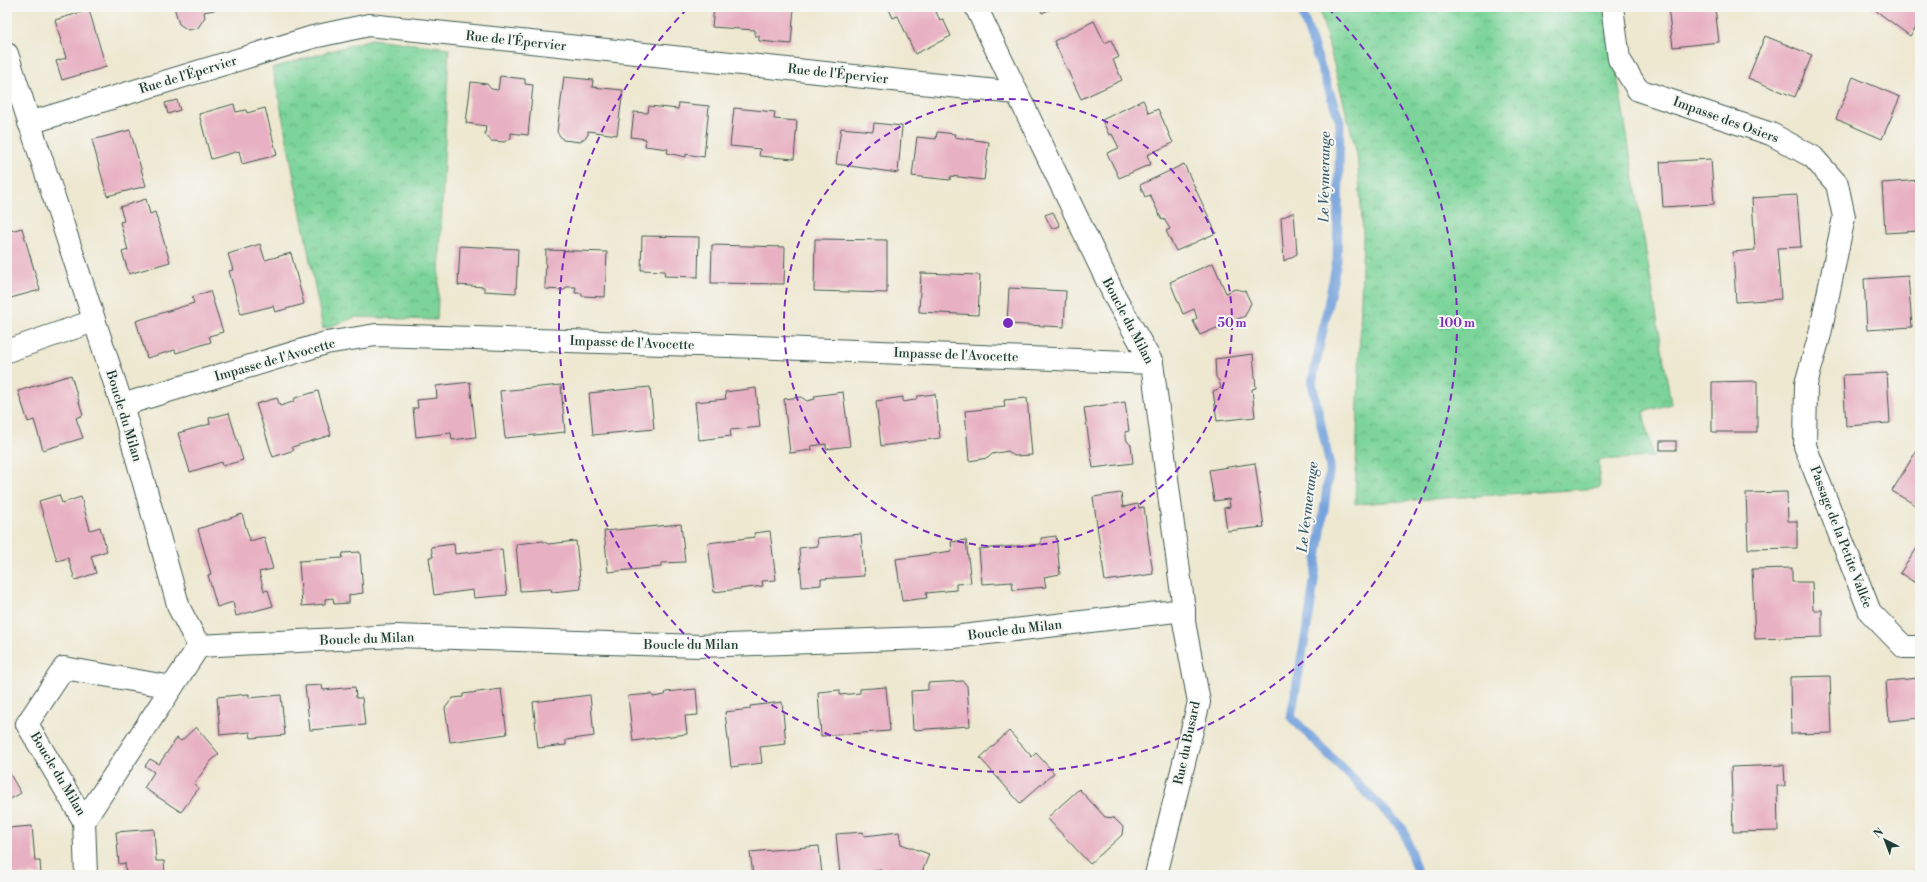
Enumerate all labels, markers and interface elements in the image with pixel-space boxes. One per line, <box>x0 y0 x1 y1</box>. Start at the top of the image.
street label: Rue de l'Épervier <box>465 27 568 54</box>
street label: Rue de l'Épervier <box>137 51 239 97</box>
street label: Rue de l'Épervier <box>787 60 890 87</box>
street label: Impasse des Osiers <box>1671 93 1781 147</box>
water label: Le Veymerange <box>1315 131 1335 224</box>
street label: Boucle du Milan <box>1098 274 1157 367</box>
centre of rings <box>1001 316 1015 330</box>
text: 50 m <box>1217 316 1247 331</box>
text: 100 m <box>1439 316 1475 331</box>
street label: Impasse de l'Avocette <box>569 333 695 353</box>
street label: Impasse de l'Avocette <box>213 335 338 385</box>
street label: Impasse de l'Avocette <box>893 345 1019 365</box>
street label: Boucle du Milan <box>102 367 146 464</box>
water label: Le Veymerange <box>1293 460 1323 554</box>
street label: Passage de la Petite Vallée <box>1806 464 1876 611</box>
street label: Boucle du Milan <box>966 616 1063 644</box>
street label: Boucle du Milan <box>318 629 415 649</box>
street label: Boucle du Milan <box>643 637 739 653</box>
street label: Rue du Busard <box>1170 699 1204 786</box>
street label: Boucle du Milan <box>26 728 89 819</box>
north arrow <box>1865 820 1905 860</box>
text: N <box>1871 825 1887 841</box>

